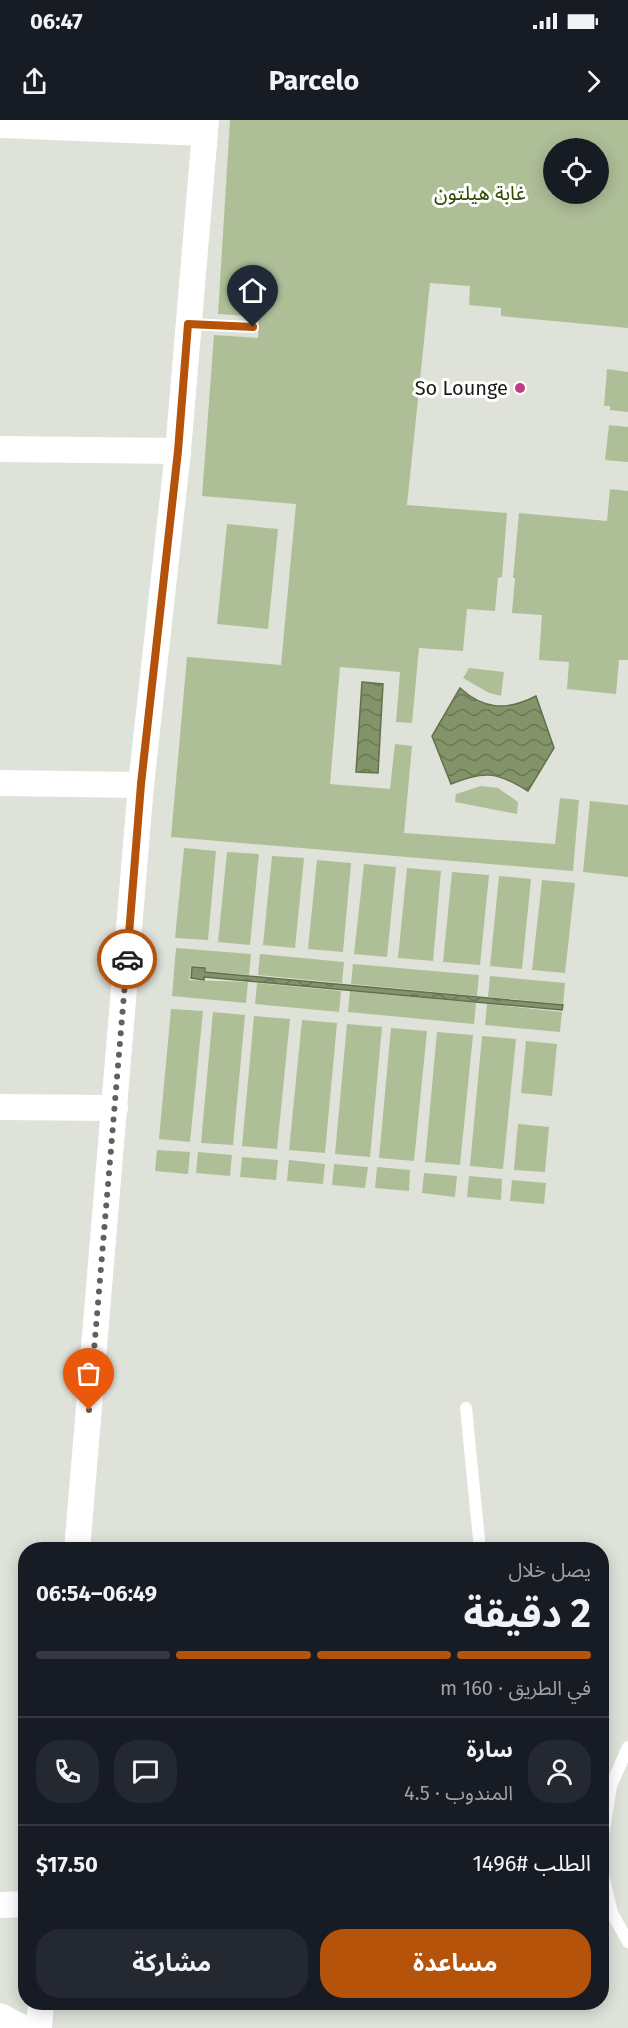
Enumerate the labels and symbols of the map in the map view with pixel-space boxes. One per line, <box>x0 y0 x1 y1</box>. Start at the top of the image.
park label: غابة هيلتون <box>434 181 526 205</box>
pin <box>227 265 278 327</box>
place label: So Lounge <box>415 376 508 400</box>
marker: So Lounge <box>513 381 527 395</box>
courier <box>97 929 157 989</box>
pin <box>63 1348 114 1410</box>

